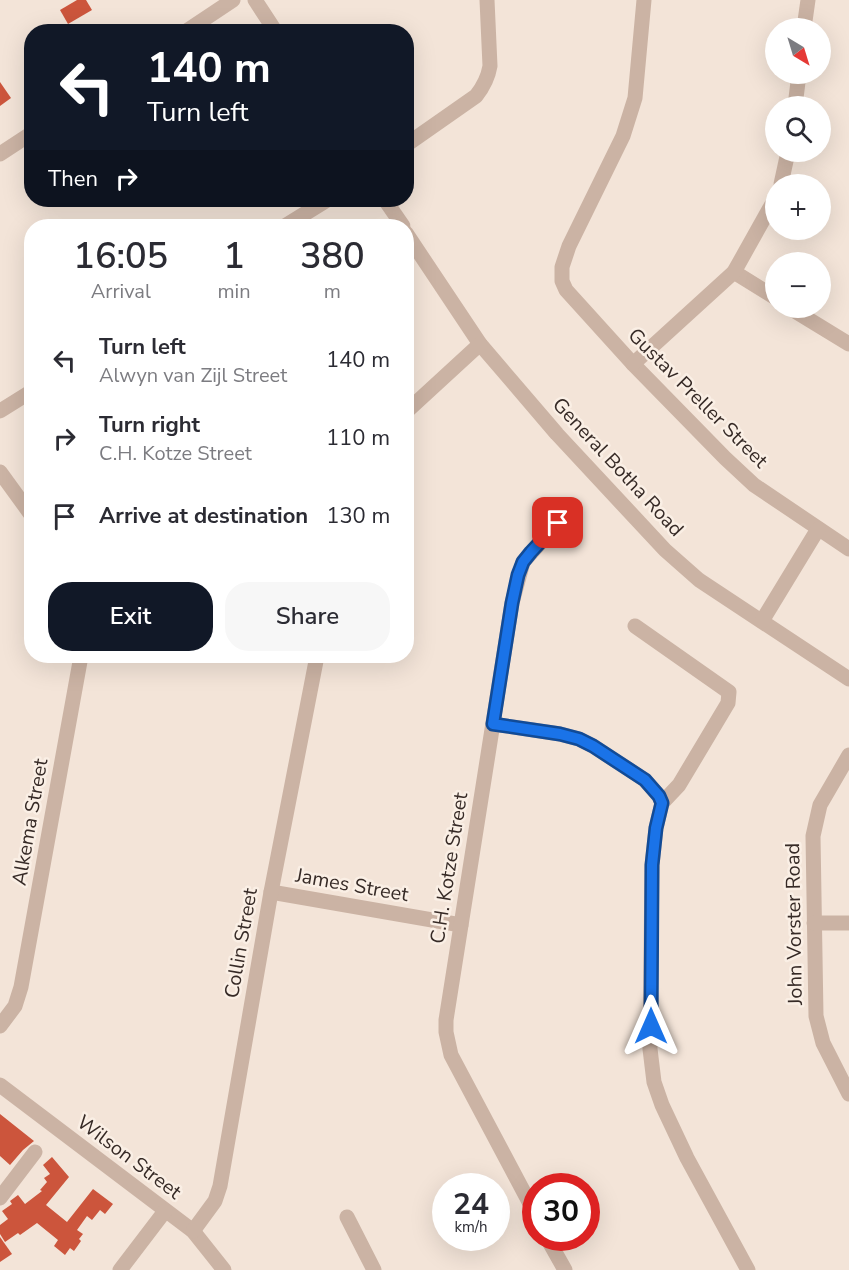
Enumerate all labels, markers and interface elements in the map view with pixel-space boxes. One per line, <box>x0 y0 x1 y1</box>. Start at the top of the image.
north arrow <box>765 18 831 84</box>
map controls <box>765 18 831 318</box>
text: 140 m <box>147 40 271 97</box>
icon: left <box>48 48 126 126</box>
text: Turn left <box>147 94 248 131</box>
button: search <box>765 96 831 162</box>
icon: right <box>110 162 143 195</box>
text: Then <box>48 164 98 194</box>
button: + <box>765 174 831 240</box>
text: 16:05 <box>73 232 168 281</box>
text: 1 <box>223 232 245 281</box>
text: 380 <box>300 232 365 281</box>
button: − <box>765 252 831 318</box>
text: Arrival <box>91 278 151 305</box>
text: min <box>218 278 251 305</box>
text: m <box>324 278 341 305</box>
street label: Gustav Preller Street <box>622 322 775 475</box>
text: Turn left <box>99 332 186 362</box>
icon: left <box>48 344 81 377</box>
text: 140 m <box>326 345 390 375</box>
text: Alwyn van Zijl Street <box>99 362 287 389</box>
street label: General Botha Road <box>546 392 690 542</box>
text: Turn right <box>99 410 200 440</box>
icon: right <box>48 422 81 455</box>
text: 110 m <box>326 423 390 453</box>
text: C.H. Kotze Street <box>99 440 252 467</box>
pin <box>532 497 583 548</box>
icon: arrive <box>48 500 81 533</box>
text: Arrive at destination <box>99 501 308 531</box>
text: 130 m <box>326 501 390 531</box>
icon: arrive <box>541 506 574 539</box>
button: Exit <box>48 582 213 651</box>
button: Share <box>225 582 390 651</box>
street label: Alkema Street <box>6 755 55 888</box>
street label: C.H. Kotze Street <box>424 789 474 946</box>
street label: John Vorster Road <box>779 843 809 1006</box>
street label: James Street <box>292 862 412 908</box>
street label: Collin Street <box>218 885 264 1000</box>
position arrow <box>619 994 683 1058</box>
street label: Wilson Street <box>71 1109 188 1206</box>
speed limit sign: 30 <box>522 1173 600 1251</box>
text: 24 <box>453 1184 489 1225</box>
text: km/h <box>454 1217 488 1237</box>

